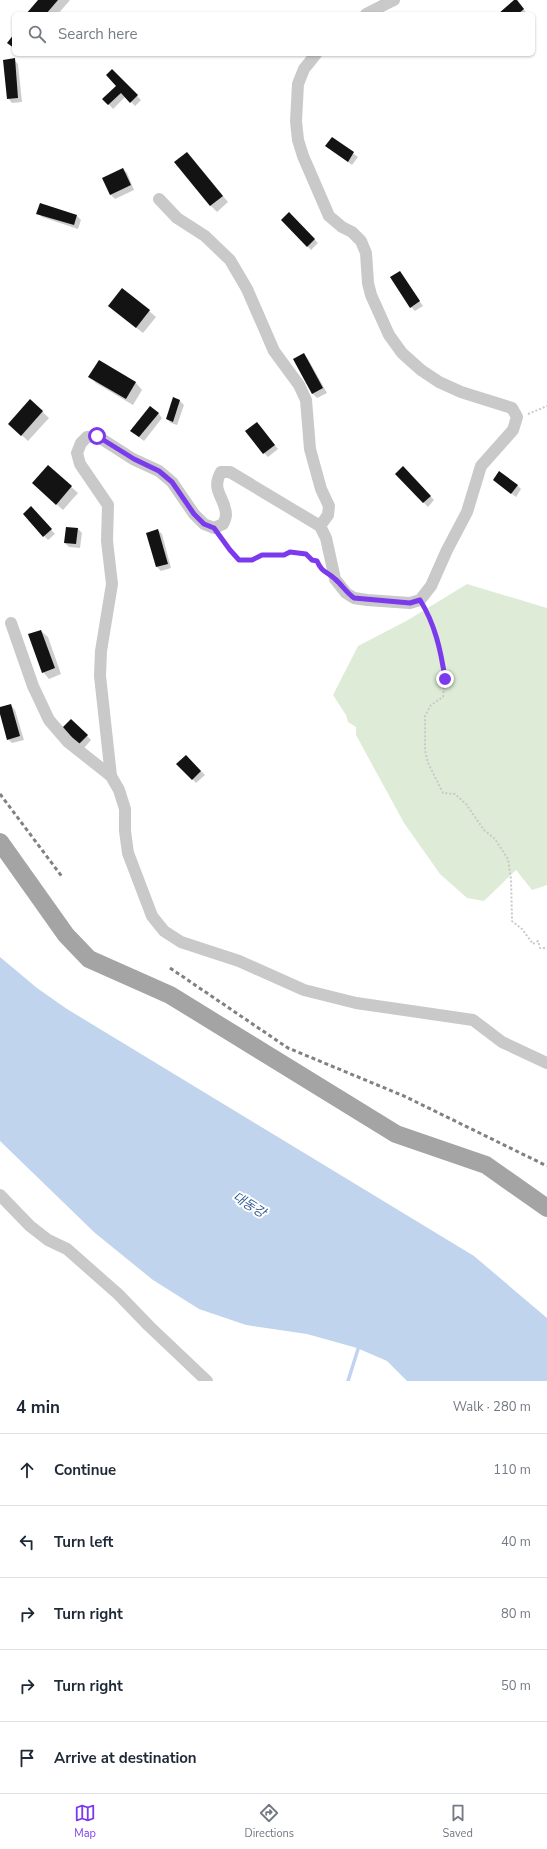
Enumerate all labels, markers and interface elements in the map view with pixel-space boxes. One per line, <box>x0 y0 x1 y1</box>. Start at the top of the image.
search box <box>12 12 535 56</box>
icon: search <box>26 23 48 45</box>
text: Search here <box>58 24 138 44</box>
route start <box>88 427 106 445</box>
route end <box>436 670 454 688</box>
water label: 대동강 <box>229 1188 271 1223</box>
text: 4 min <box>16 1396 60 1419</box>
text: Walk · 280 m <box>453 1398 531 1416</box>
icon: ahead <box>16 1459 38 1481</box>
text: Continue <box>54 1460 116 1480</box>
text: 110 m <box>493 1461 531 1479</box>
icon: left <box>16 1531 38 1553</box>
text: Turn left <box>54 1532 113 1552</box>
text: 40 m <box>501 1533 531 1551</box>
icon: right <box>16 1603 38 1625</box>
text: Turn right <box>54 1604 123 1624</box>
text: 80 m <box>501 1605 531 1623</box>
icon: right <box>16 1675 38 1697</box>
text: Turn right <box>54 1676 123 1696</box>
text: 50 m <box>501 1677 531 1695</box>
icon: arrive <box>16 1747 38 1769</box>
text: Arrive at destination <box>54 1748 197 1768</box>
tab: Map <box>74 1802 96 1841</box>
tab: Directions <box>244 1802 294 1841</box>
tab: Saved <box>442 1802 473 1841</box>

